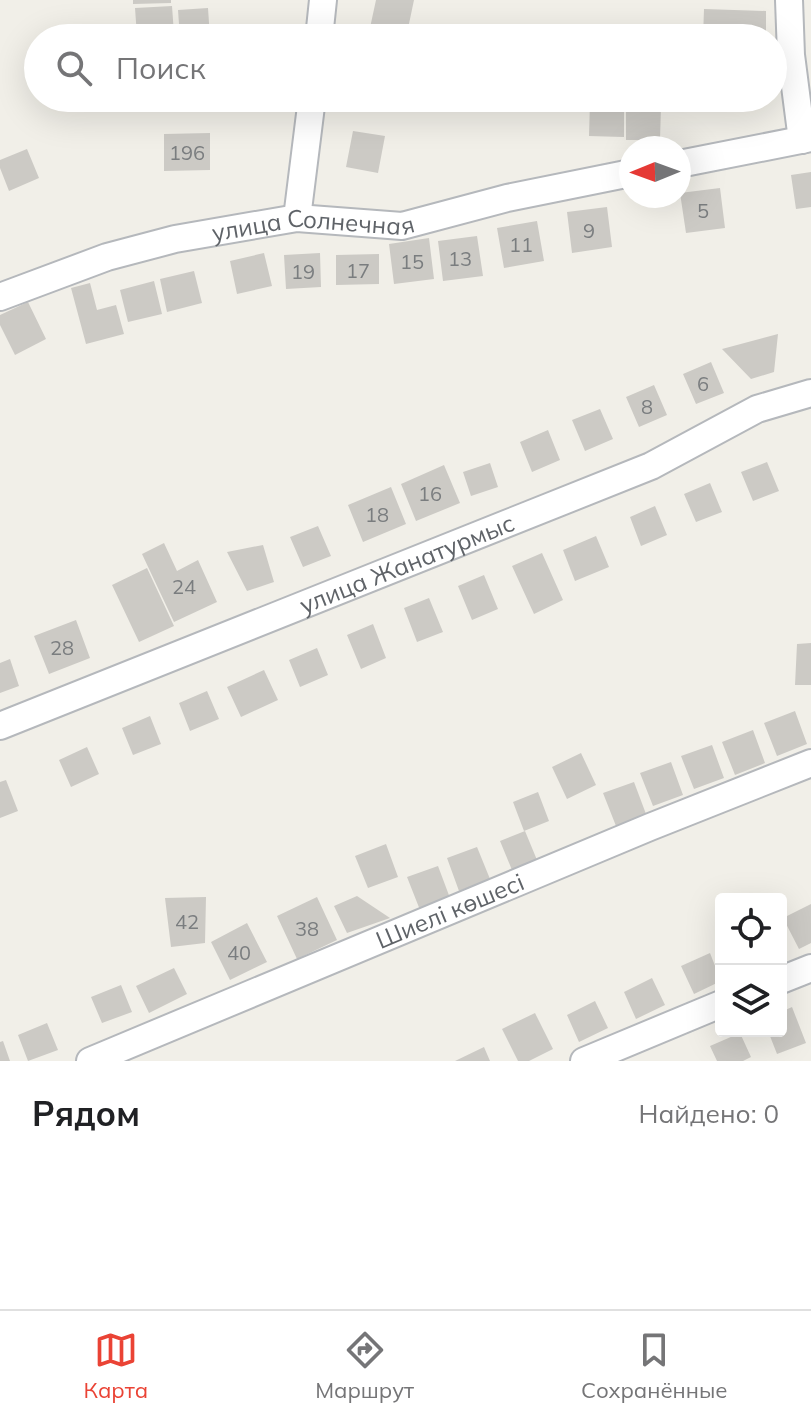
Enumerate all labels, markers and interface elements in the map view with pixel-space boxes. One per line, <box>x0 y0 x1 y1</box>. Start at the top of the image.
search box <box>24 24 787 112</box>
icon: search <box>52 46 96 90</box>
text: Поиск <box>116 49 206 87</box>
north arrow <box>619 136 691 208</box>
house number: 196 <box>169 140 205 165</box>
house number: 5 <box>697 198 709 223</box>
street label: улица Солнечная <box>210 202 418 247</box>
house number: 9 <box>583 218 595 243</box>
house number: 11 <box>509 232 533 257</box>
house number: 13 <box>448 246 472 271</box>
house number: 15 <box>400 249 424 274</box>
house number: 17 <box>346 258 370 283</box>
house number: 19 <box>291 259 315 284</box>
house number: 6 <box>697 371 709 396</box>
house number: 8 <box>641 394 653 419</box>
house number: 16 <box>418 481 442 506</box>
house number: 18 <box>365 502 389 527</box>
street label: улица Жанатурмыс <box>295 507 518 620</box>
house number: 24 <box>172 574 196 599</box>
house number: 28 <box>50 635 74 660</box>
street label: Шиелі көшесі <box>371 866 528 955</box>
map controls <box>715 893 787 1037</box>
button: locate <box>715 893 787 965</box>
house number: 42 <box>175 909 199 934</box>
house number: 38 <box>295 916 319 941</box>
house number: 40 <box>227 940 251 965</box>
button: layers <box>715 965 787 1037</box>
text: Рядом <box>32 1092 140 1135</box>
text: Найдено: 0 <box>639 1097 779 1130</box>
tab: Карта <box>83 1328 148 1404</box>
tab: Маршрут <box>315 1328 414 1404</box>
tab: Сохранённые <box>581 1328 727 1404</box>

